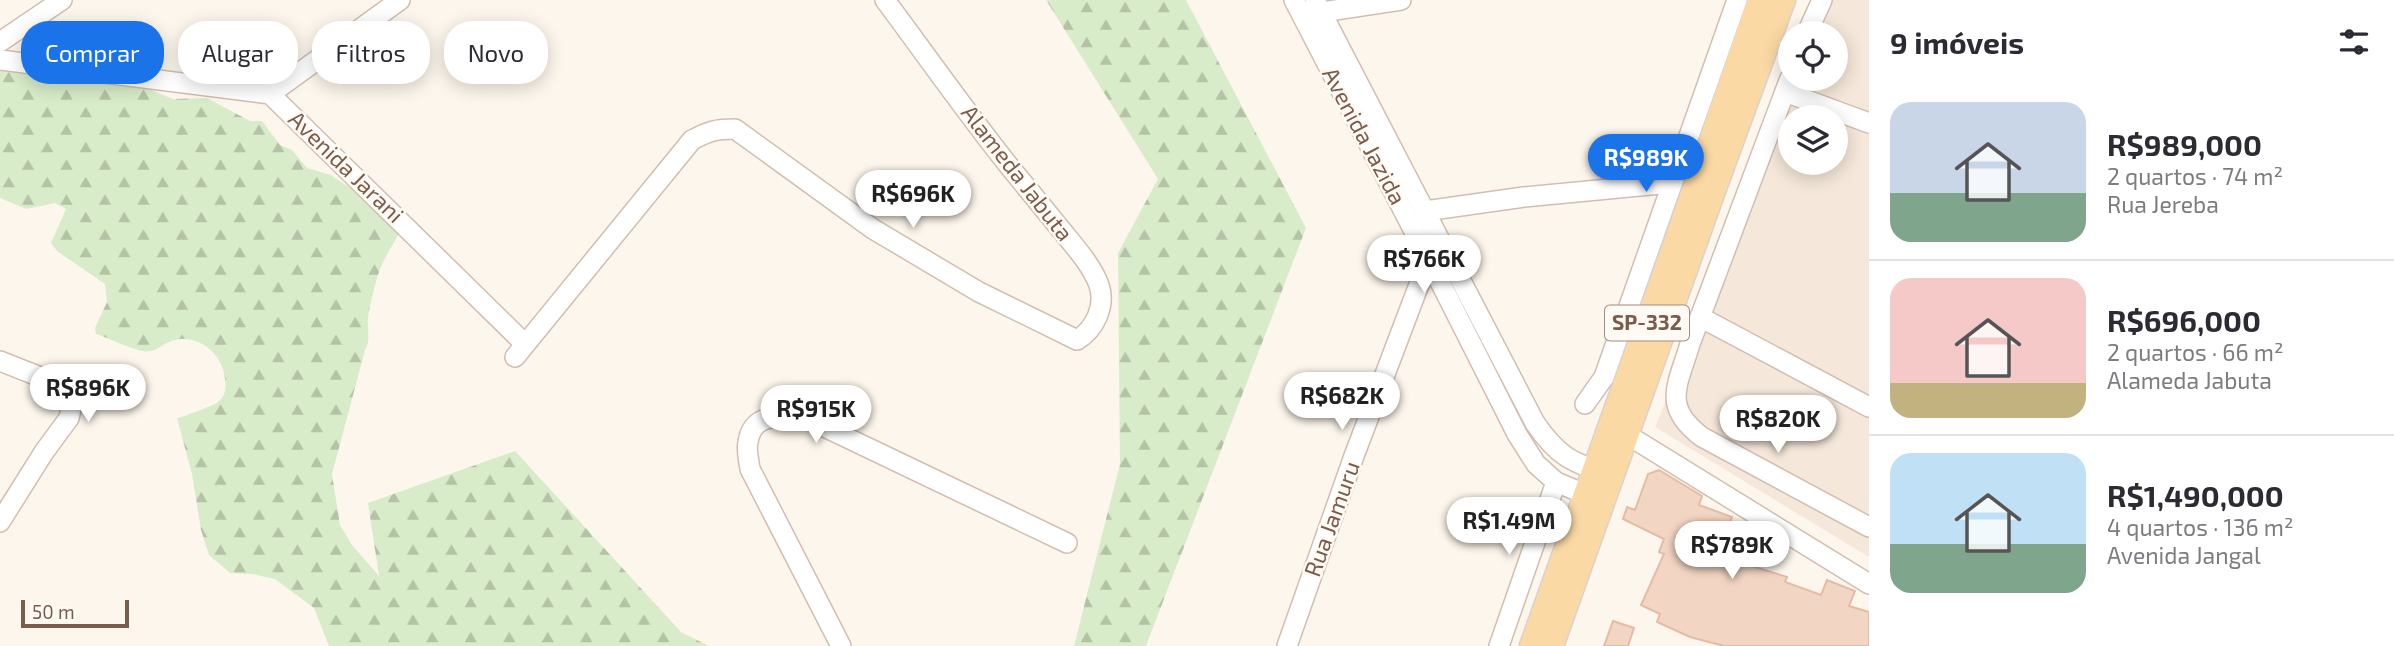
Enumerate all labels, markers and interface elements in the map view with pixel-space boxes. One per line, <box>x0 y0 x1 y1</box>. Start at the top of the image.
chip: Comprar <box>21 21 164 84</box>
chip: Alugar <box>178 21 298 84</box>
chip: Filtros <box>312 21 430 84</box>
chip: Novo <box>444 21 548 84</box>
map controls <box>1778 21 1848 175</box>
button: locate <box>1778 21 1848 91</box>
icon: filters <box>2335 23 2373 61</box>
text: 9 imóveis <box>1890 24 2024 60</box>
street label: Avenida Jazida <box>1317 62 1413 209</box>
street label: Alameda Jabuta <box>956 99 1080 246</box>
street label: Avenida Jarani <box>283 104 410 228</box>
button: layers <box>1778 105 1848 175</box>
text: R$989,000 <box>2107 126 2262 162</box>
icon: home <box>1946 130 2030 214</box>
pin: R$989K <box>1589 134 1703 194</box>
text: R$989K <box>1604 143 1688 171</box>
text: 2 quartos · 74 m² <box>2107 162 2283 190</box>
pin: R$696K <box>856 170 970 230</box>
text: R$696K <box>871 179 955 207</box>
text: Rua Jereba <box>2107 190 2219 218</box>
pin: R$766K <box>1367 236 1481 295</box>
text: R$766K <box>1383 244 1465 272</box>
text: R$696,000 <box>2107 302 2261 338</box>
road number: SP-332 <box>1605 306 1689 340</box>
icon: home <box>1946 306 2030 390</box>
text: 2 quartos · 66 m² <box>2107 338 2283 366</box>
pin: R$896K <box>31 364 145 424</box>
text: Alameda Jabuta <box>2107 366 2272 394</box>
pin: R$682K <box>1285 372 1399 432</box>
text: R$896K <box>46 373 130 401</box>
text: R$682K <box>1300 381 1384 409</box>
pin: R$915K <box>759 386 873 445</box>
text: R$915K <box>776 394 856 422</box>
pin: R$820K <box>1721 396 1835 455</box>
text: R$820K <box>1735 404 1821 432</box>
street label: Rua Jamuru <box>1297 457 1365 580</box>
text: R$1,490,000 <box>2107 477 2284 513</box>
icon: home <box>1946 481 2030 565</box>
pin: R$1.49M <box>1444 498 1574 557</box>
text: R$1.49M <box>1463 506 1555 534</box>
text: 4 quartos · 136 m² <box>2107 513 2293 541</box>
pin: R$789K <box>1675 522 1789 581</box>
text: R$789K <box>1691 530 1773 558</box>
text: Avenida Jangal <box>2107 541 2261 569</box>
scale bar <box>21 597 130 629</box>
text: 50 m <box>32 600 75 623</box>

